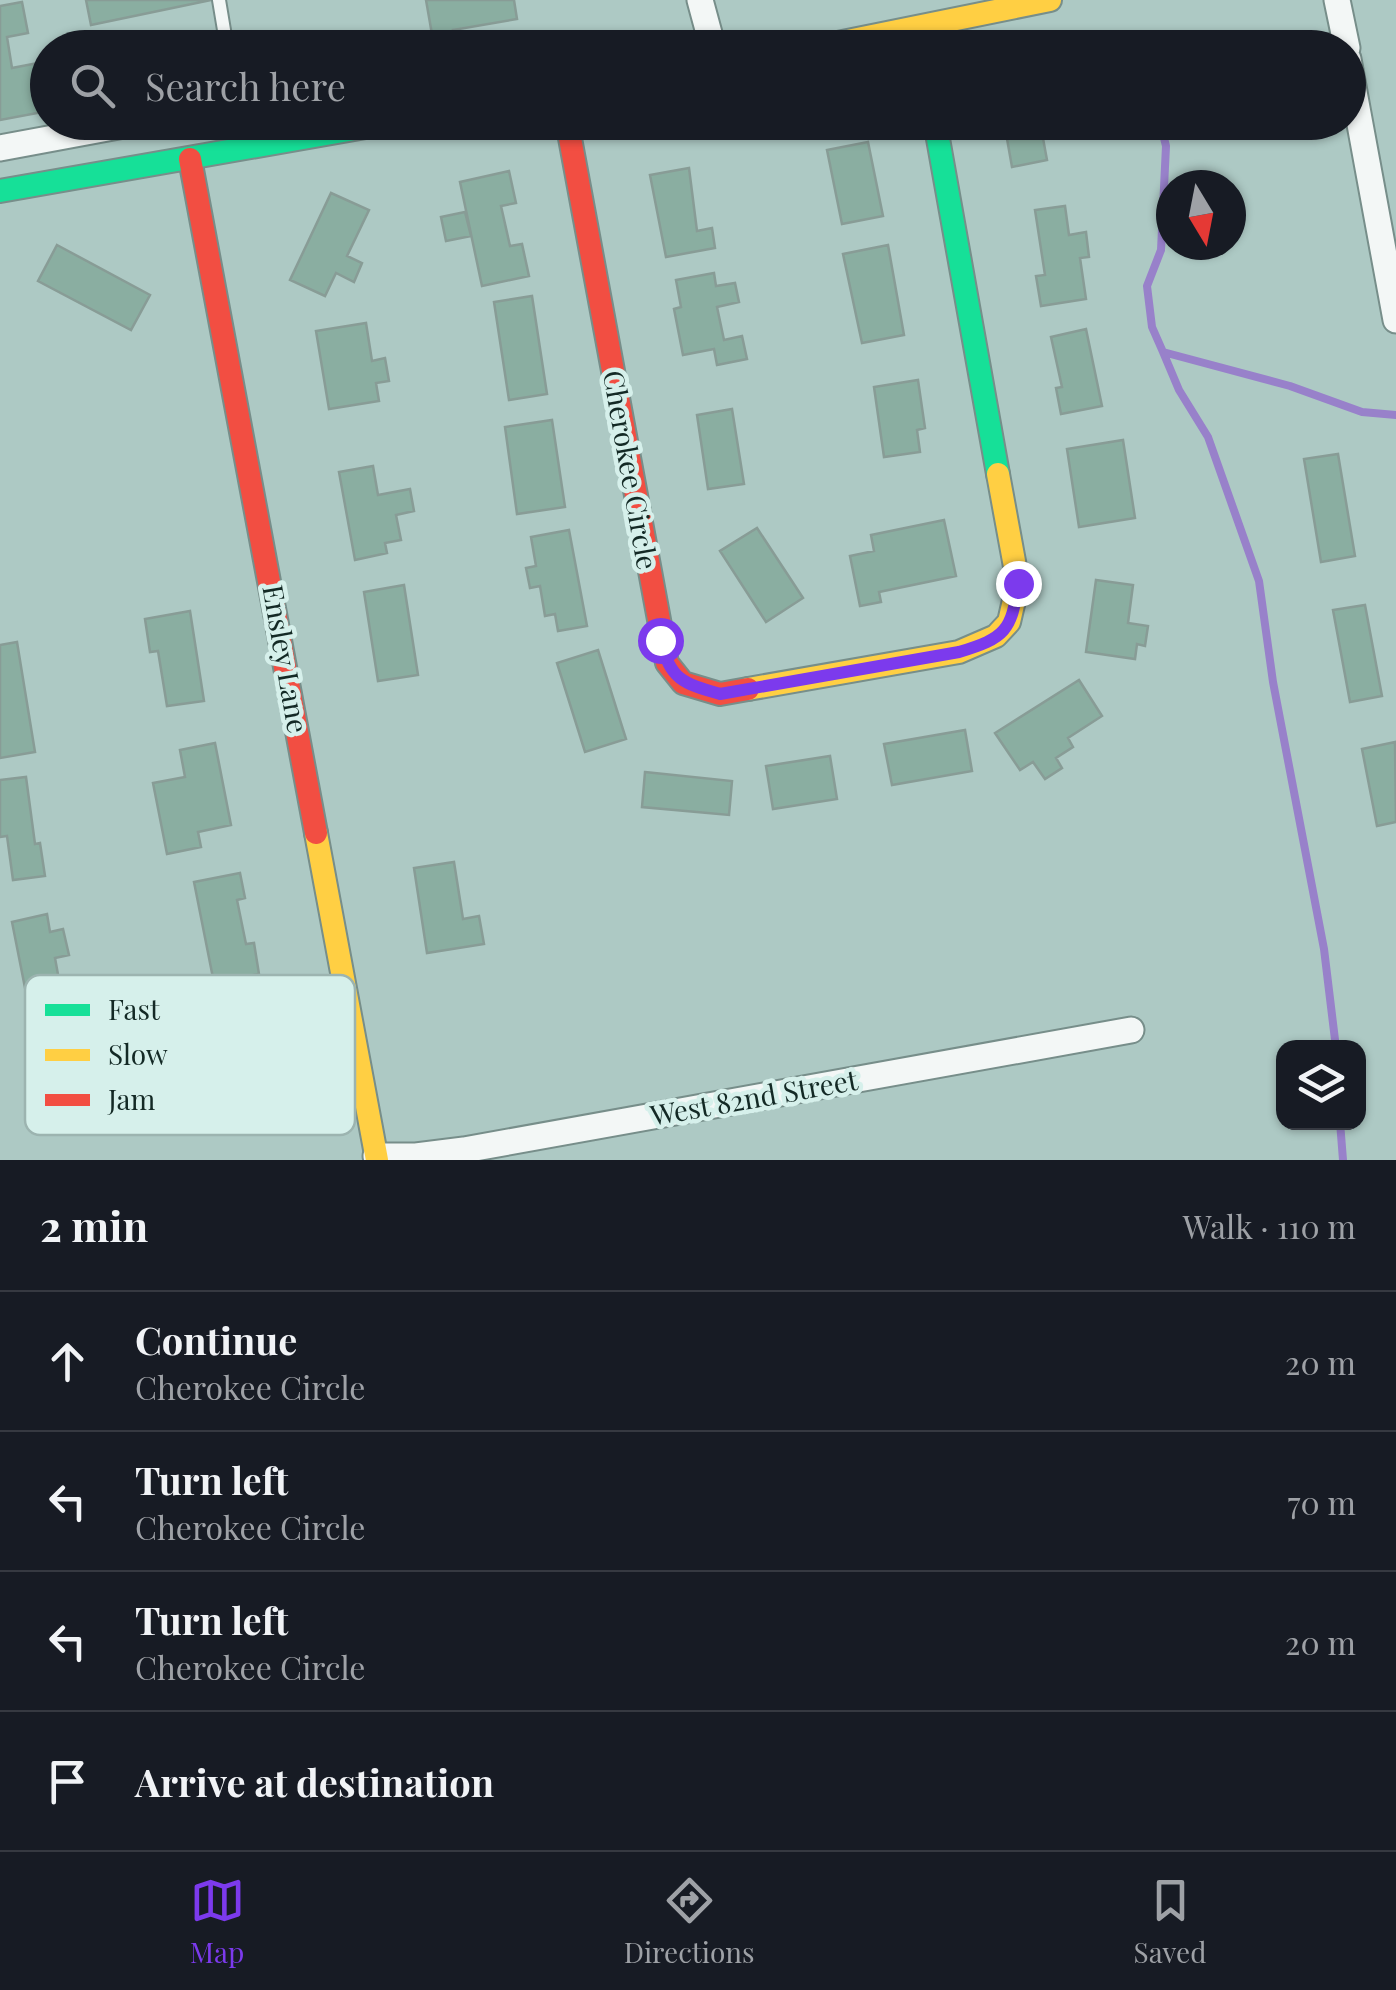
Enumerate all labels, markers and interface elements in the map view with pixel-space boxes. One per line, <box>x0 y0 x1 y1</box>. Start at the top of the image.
search box <box>30 30 1366 140</box>
icon: search <box>65 58 120 113</box>
text: Search here <box>145 60 346 111</box>
north arrow <box>1156 170 1246 260</box>
street label: Cherokee Circle <box>596 367 667 572</box>
route end <box>996 561 1042 607</box>
street label: Ensley Lane <box>255 582 318 736</box>
route start <box>638 618 684 664</box>
legend <box>25 975 355 1135</box>
text: Fast <box>108 990 161 1027</box>
text: Slow <box>108 1035 168 1072</box>
map controls <box>1276 1040 1366 1130</box>
button: layers <box>1276 1040 1366 1130</box>
street label: West 82nd Street <box>646 1060 861 1133</box>
text: Jam <box>107 1080 155 1117</box>
text: 2 min <box>40 1197 148 1253</box>
text: Walk · 110 m <box>1183 1204 1356 1247</box>
text: Continue <box>135 1314 297 1365</box>
icon: ahead <box>40 1334 95 1389</box>
text: 20 m <box>1285 1340 1356 1383</box>
text: Cherokee Circle <box>135 1365 365 1408</box>
text: Turn left <box>135 1454 288 1505</box>
icon: left <box>40 1474 95 1529</box>
text: 70 m <box>1287 1480 1356 1523</box>
text: Cherokee Circle <box>135 1505 365 1548</box>
text: Turn left <box>135 1594 288 1645</box>
icon: left <box>40 1614 95 1669</box>
text: 20 m <box>1285 1620 1356 1663</box>
text: Cherokee Circle <box>135 1645 365 1688</box>
icon: arrive <box>40 1754 95 1809</box>
text: Arrive at destination <box>135 1756 494 1807</box>
tab: Map <box>190 1873 245 1970</box>
tab: Directions <box>624 1873 754 1970</box>
tab: Saved <box>1134 1873 1206 1970</box>

